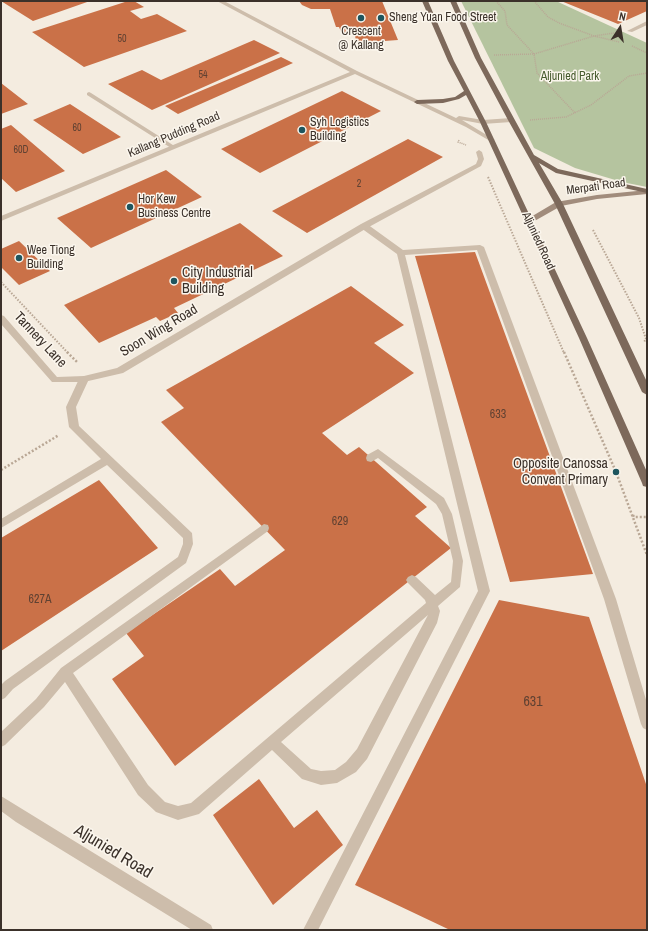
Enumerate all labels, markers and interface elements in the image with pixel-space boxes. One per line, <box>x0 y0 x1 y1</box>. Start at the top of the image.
north arrow <box>600 8 640 48</box>
text: N <box>618 9 627 24</box>
place label: Sheng Yuan Food Street <box>389 11 496 25</box>
marker: Crescent @ Kallang <box>356 13 366 23</box>
marker: Sheng Yuan Food Street <box>376 13 386 23</box>
place label: Crescent @ Kallang <box>338 25 384 53</box>
house number: 50 <box>117 33 127 45</box>
house number: 54 <box>198 69 208 81</box>
park label: Aljunied Park <box>541 70 599 84</box>
street label: Kallang Pudding Road <box>126 109 222 161</box>
place label: Syh Logistics Building <box>310 116 369 144</box>
house number: 60 <box>72 122 82 134</box>
marker: Syh Logistics Building <box>297 125 307 135</box>
house number: 60D <box>13 144 29 156</box>
street label: Merpati Road <box>565 176 627 198</box>
house number: 2 <box>357 178 361 190</box>
place label: Hor Kew Business Centre <box>138 193 211 221</box>
marker: Hor Kew Business Centre <box>125 202 135 212</box>
street label: Aljunied Road <box>518 210 558 272</box>
place label: Wee Tiong Building <box>27 244 75 272</box>
marker: Wee Tiong Building <box>14 253 24 263</box>
place label: City Industrial Building <box>182 265 253 298</box>
marker: City Industrial Building <box>169 276 179 286</box>
street label: Soon Wing Road <box>117 301 201 361</box>
street label: Tannery Lane <box>10 309 70 371</box>
house number: 633 <box>490 408 506 422</box>
place label: Opposite Canossa Convent Primary <box>513 456 608 488</box>
marker: Opposite Canossa Convent Primary <box>611 467 621 477</box>
house number: 629 <box>332 515 348 529</box>
house number: 627A <box>29 593 51 607</box>
house number: 631 <box>523 694 543 710</box>
street label: Aljunied Road <box>70 821 156 883</box>

